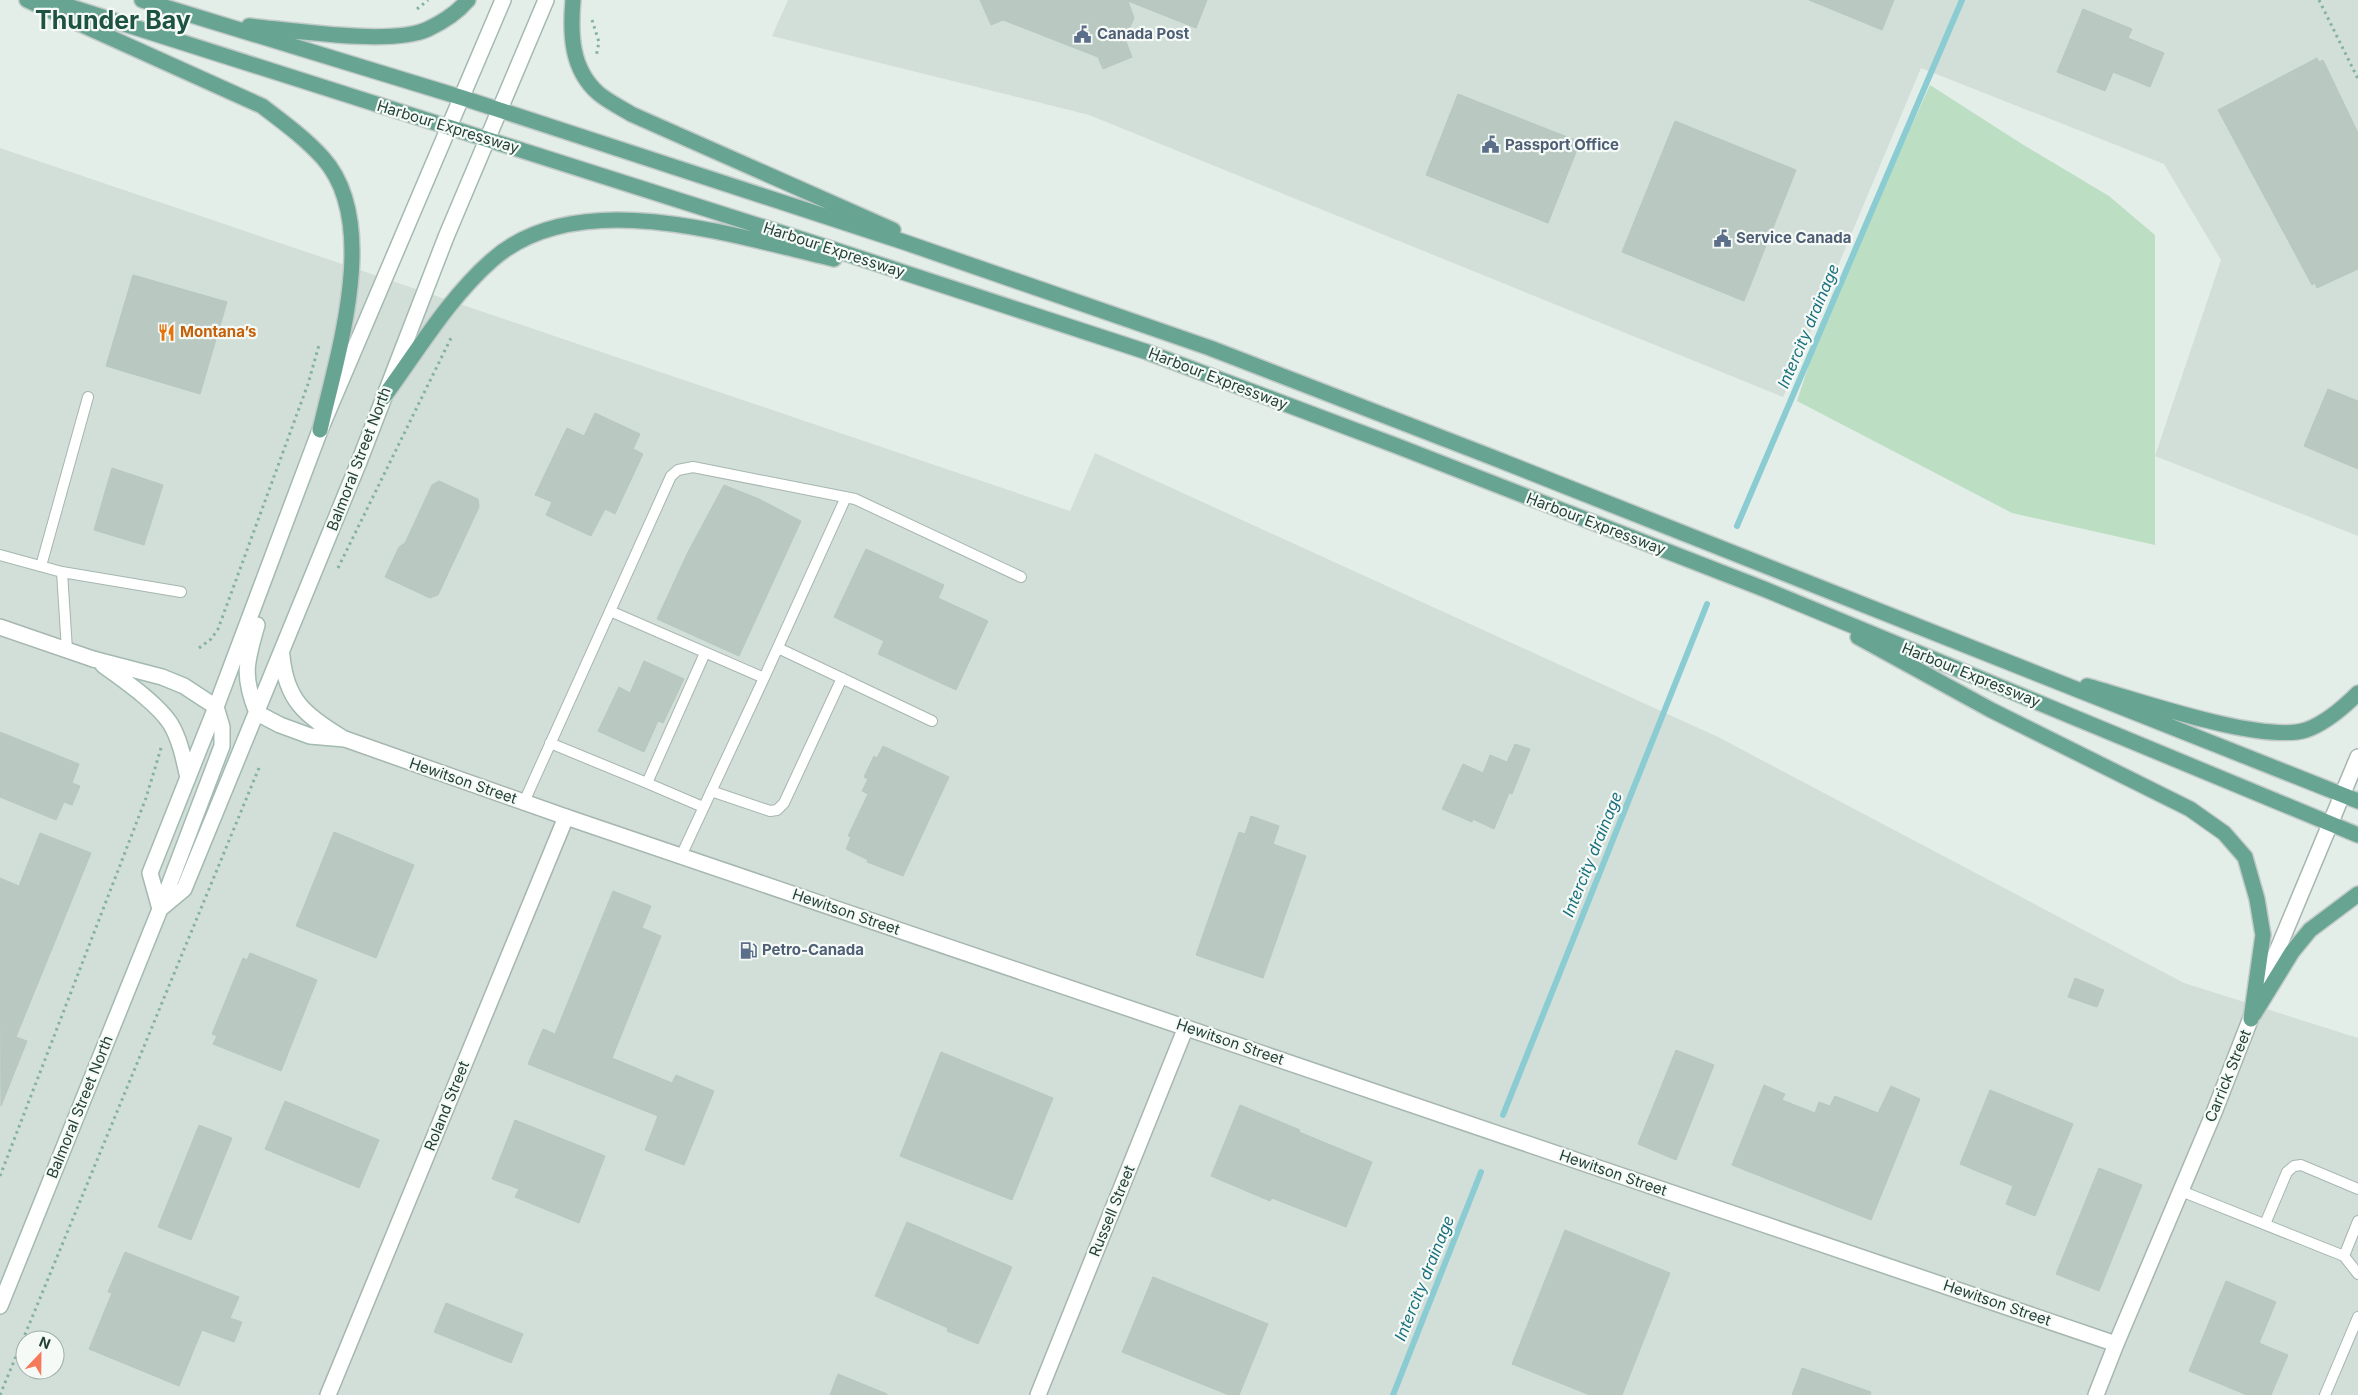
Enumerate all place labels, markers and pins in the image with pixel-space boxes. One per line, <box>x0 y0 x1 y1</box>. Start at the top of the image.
public building icon: Canada Post <box>1073 24 1093 44</box>
place label: Canada Post <box>1097 24 1190 43</box>
public building icon: Passport Office <box>1481 135 1501 155</box>
place label: Passport Office <box>1505 135 1619 154</box>
public building icon: Service Canada <box>1712 228 1732 248</box>
place label: Service Canada <box>1736 228 1852 247</box>
restaurant icon: Montana’s <box>156 322 176 342</box>
place label: Montana’s <box>180 322 257 341</box>
fuel station icon: Petro-Canada <box>738 940 758 960</box>
place label: Petro-Canada <box>762 940 864 959</box>

